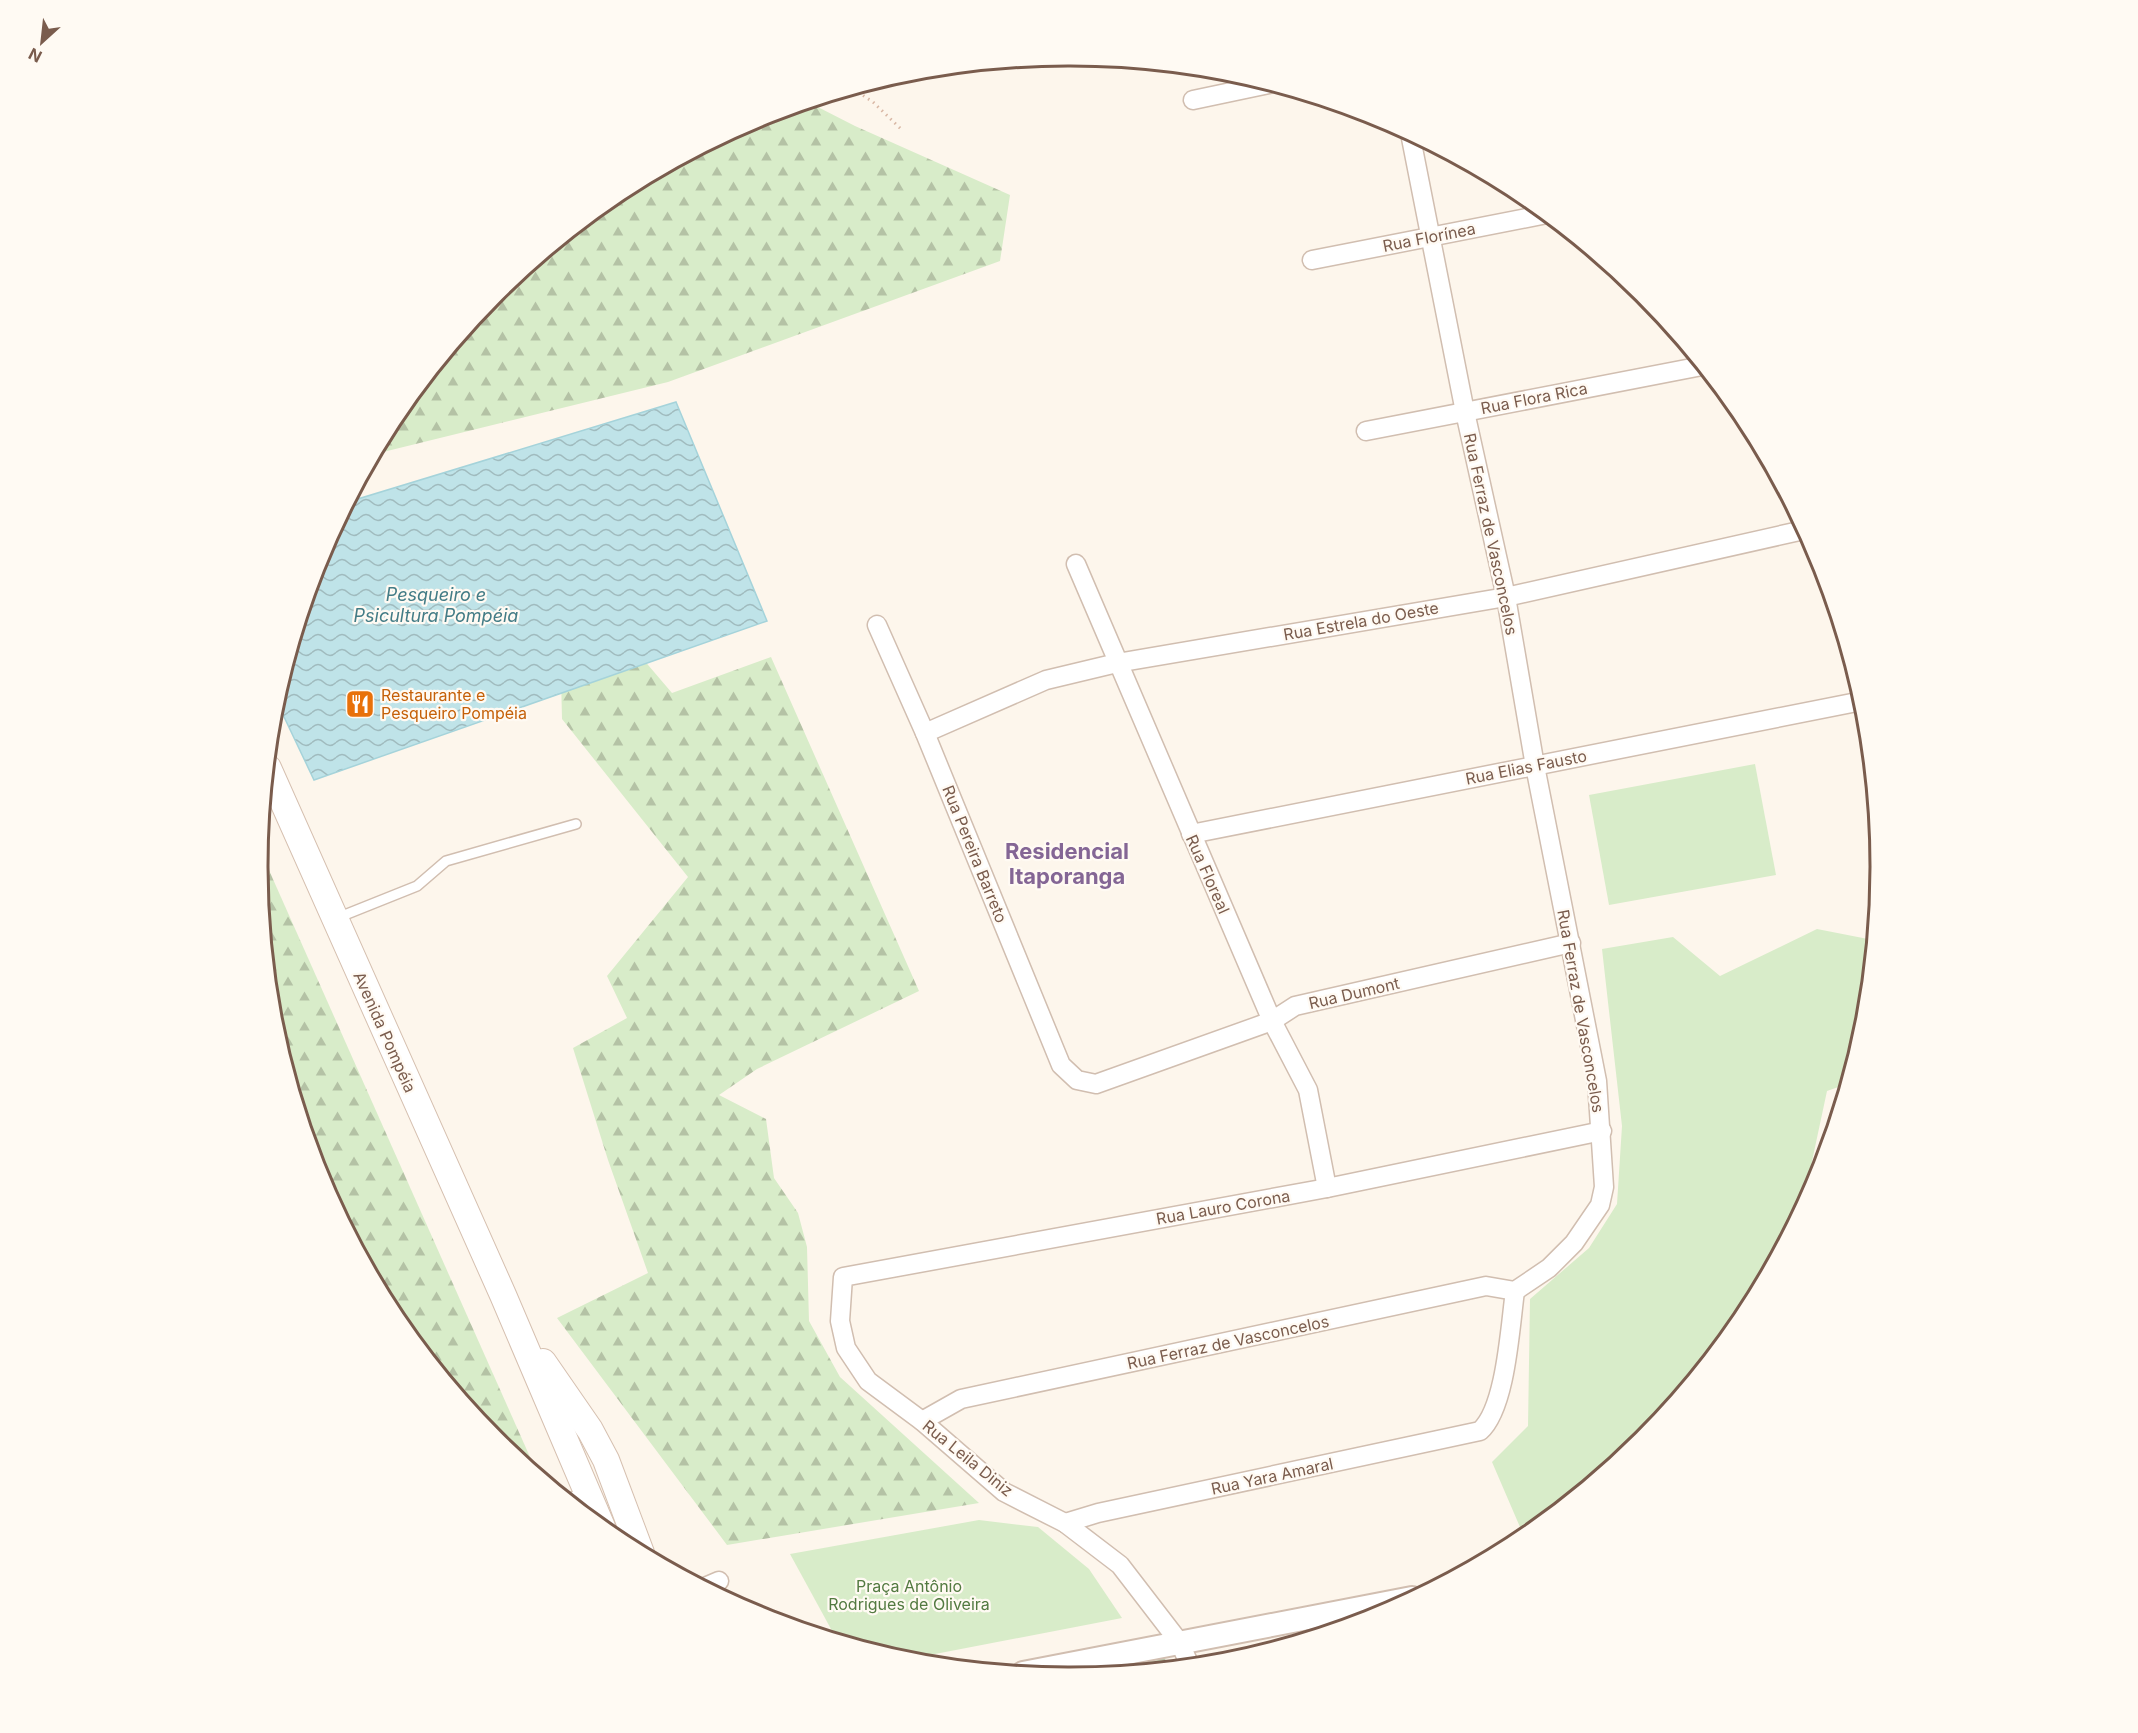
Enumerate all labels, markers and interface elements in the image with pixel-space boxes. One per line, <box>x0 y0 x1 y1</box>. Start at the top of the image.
north arrow <box>12 12 72 72</box>
text: N <box>25 44 45 67</box>
street label: Rua Florínea <box>1381 218 1477 256</box>
street label: Rua Flora Rica <box>1479 378 1589 418</box>
street label: Rua Ferraz de Vasconcelos <box>1460 431 1522 637</box>
water label: Pesqueiro e Psicultura Pompéia <box>354 584 518 626</box>
street label: Rua Estrela do Oeste <box>1282 597 1440 645</box>
place label: Restaurante e Pesqueiro Pompéia <box>381 685 527 723</box>
restaurant icon: Restaurante e Pesqueiro Pompéia <box>344 688 376 720</box>
street label: Rua Elias Fausto <box>1464 745 1588 789</box>
street label: Rua Pereira Barreto <box>938 782 1012 926</box>
street label: Rua Floreal <box>1182 831 1234 917</box>
district label: Residencial Itaporanga <box>1005 838 1129 889</box>
street label: Rua Ferraz de Vasconcelos <box>1553 908 1609 1114</box>
street label: Avenida Pompéia <box>349 968 421 1096</box>
street label: Rua Dumont <box>1307 973 1401 1013</box>
street label: Rua Lauro Corona <box>1154 1185 1292 1229</box>
street label: Rua Ferraz de Vasconcelos <box>1125 1311 1331 1373</box>
street label: Rua Leila Diniz <box>919 1415 1017 1501</box>
street label: Rua Yara Amaral <box>1209 1453 1335 1499</box>
park label: Praça Antônio Rodrigues de Oliveira <box>828 1576 990 1614</box>

